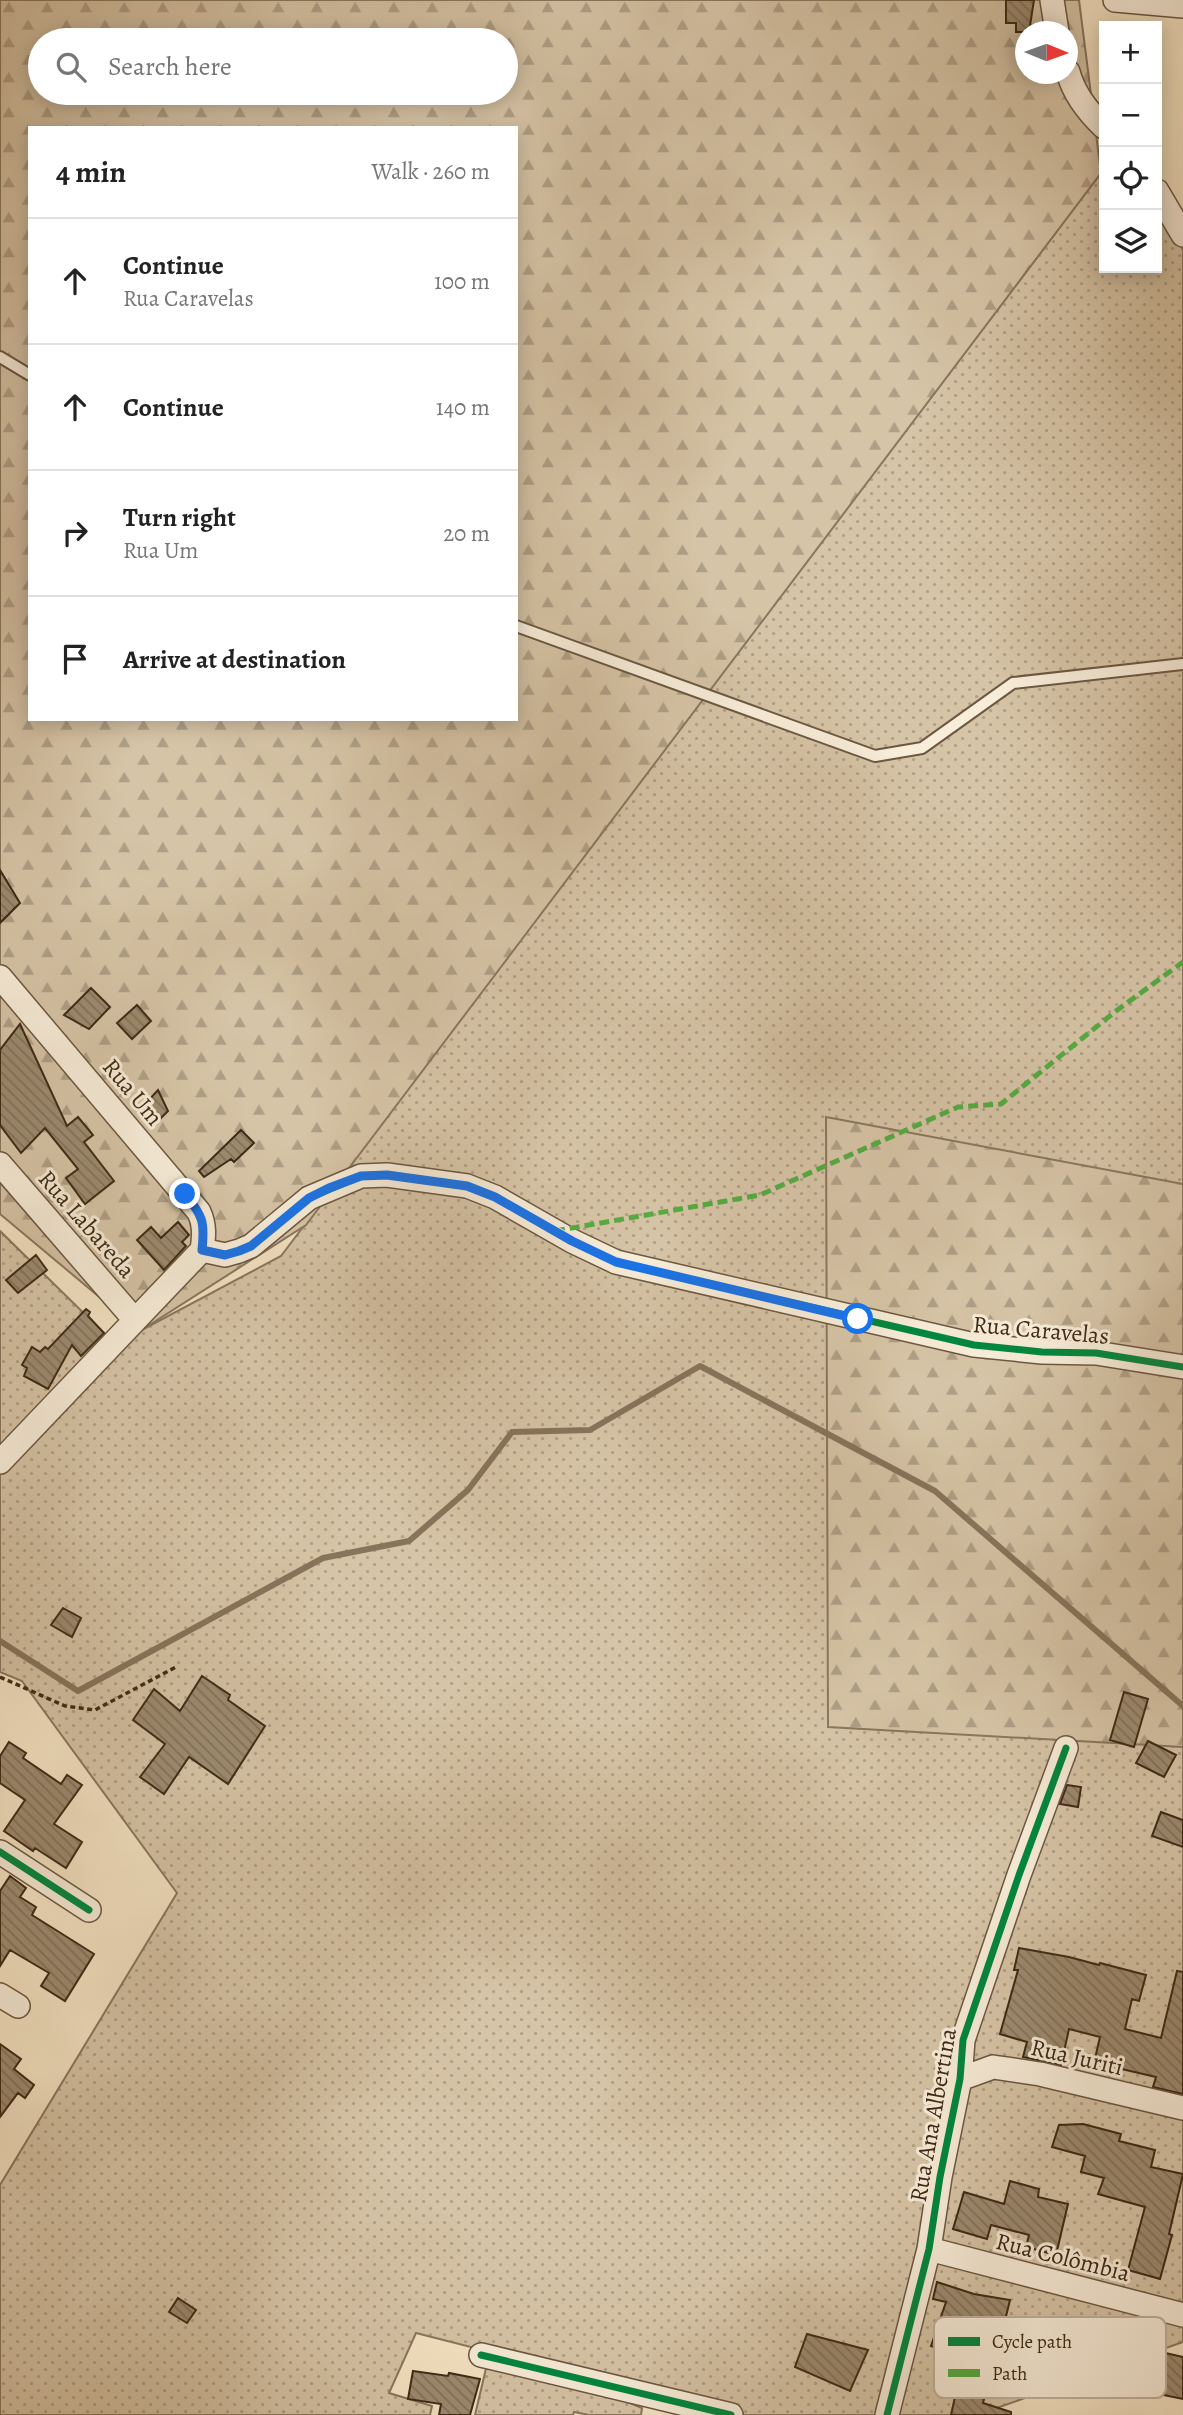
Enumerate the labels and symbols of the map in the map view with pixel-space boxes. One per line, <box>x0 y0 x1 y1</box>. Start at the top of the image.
north arrow <box>1015 21 1078 84</box>
street label: Rua Um <box>95 1052 171 1132</box>
street label: Rua Labareda <box>31 1163 143 1285</box>
route end <box>169 1178 200 1209</box>
route start <box>842 1303 873 1334</box>
street label: Rua Caravelas <box>972 1308 1110 1352</box>
street label: Rua Ana Albertina <box>902 2025 964 2204</box>
street label: Rua Juriti <box>1028 2031 1126 2083</box>
street label: Rua Colômbia <box>993 2225 1134 2289</box>
legend <box>934 2317 1166 2398</box>
text: Cycle path <box>992 2329 1072 2355</box>
text: Path <box>992 2361 1027 2387</box>

